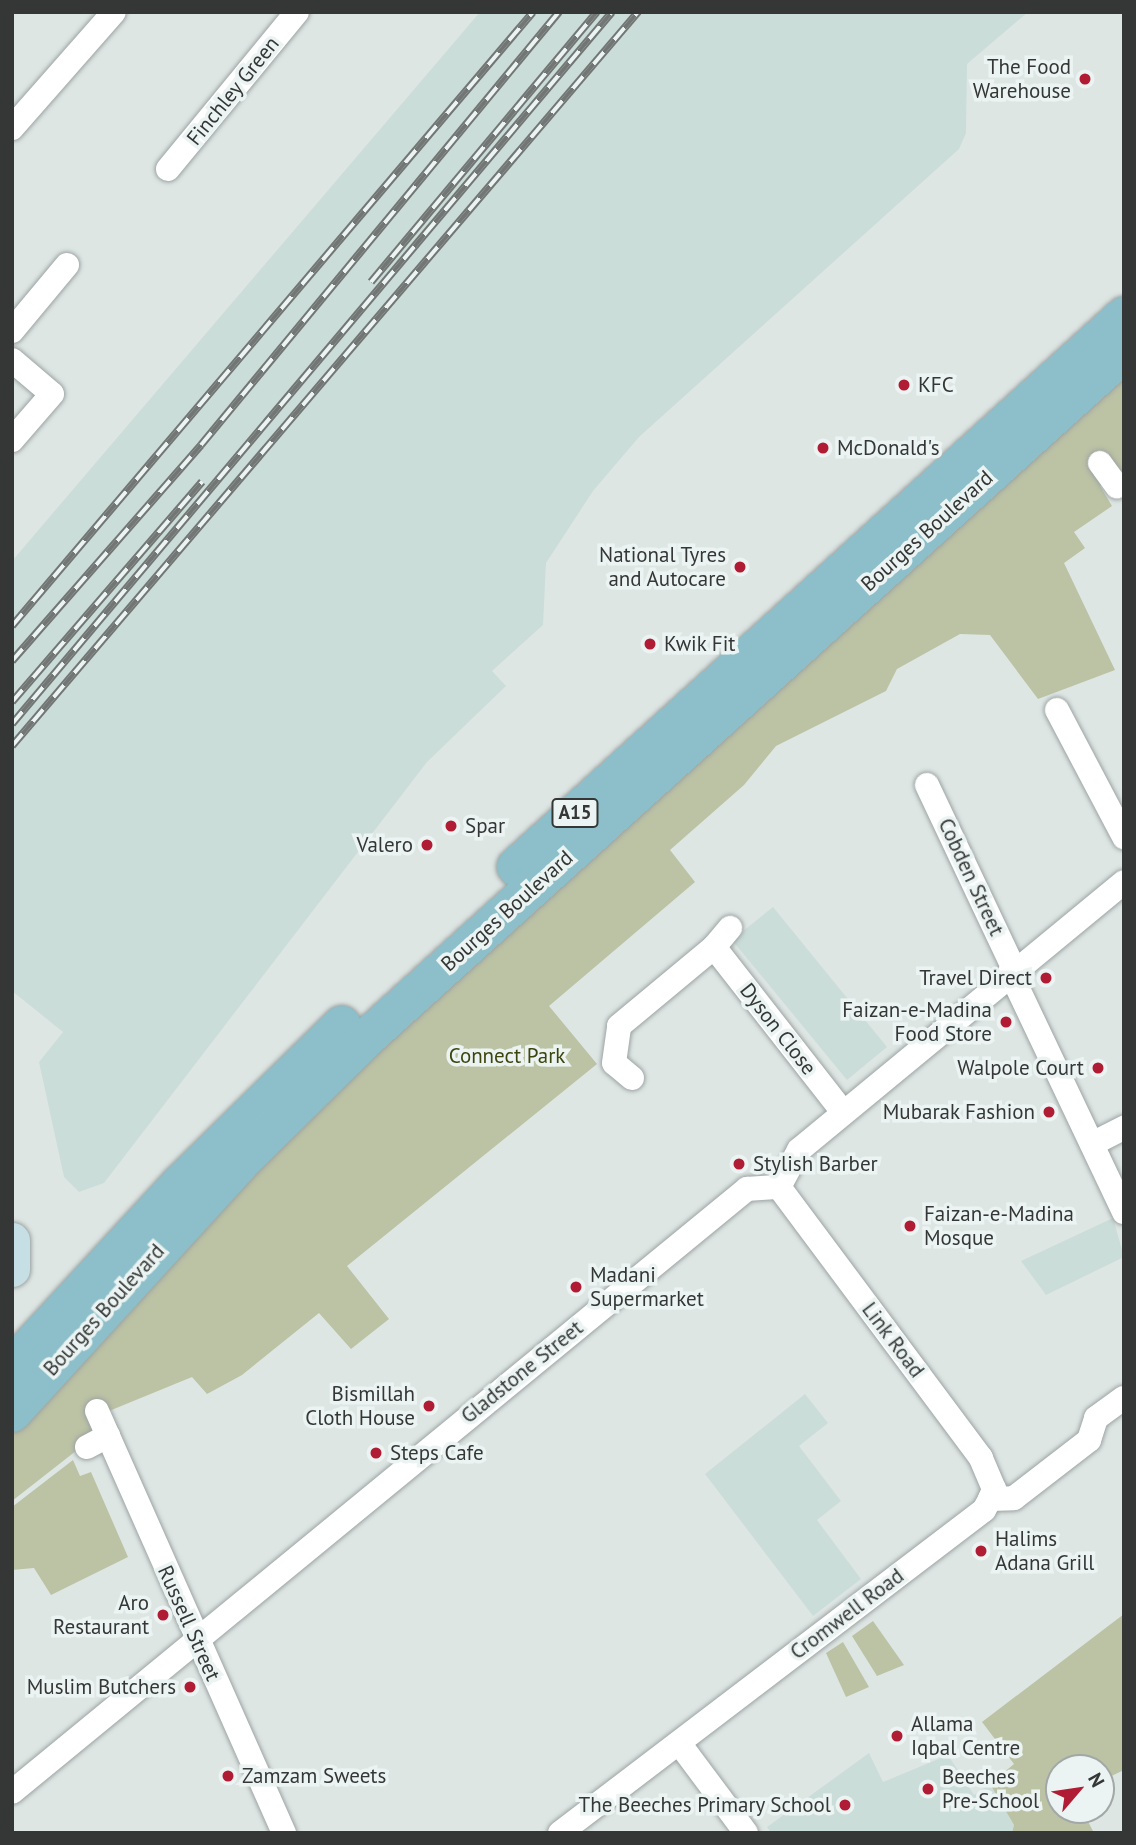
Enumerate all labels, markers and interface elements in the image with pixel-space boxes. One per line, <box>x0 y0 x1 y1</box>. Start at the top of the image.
street label: Finchley Green <box>181 31 285 151</box>
place label: The Food Warehouse <box>973 54 1071 104</box>
marker: The Food Warehouse <box>1077 71 1093 87</box>
place label: KFC <box>918 372 954 398</box>
marker: KFC <box>896 377 912 393</box>
place label: McDonald's <box>837 435 940 461</box>
marker: McDonald's <box>815 440 831 456</box>
street label: Bourges Boulevard <box>856 465 998 597</box>
place label: National Tyres and Autocare <box>598 542 726 592</box>
marker: National Tyres and Autocare <box>732 559 748 575</box>
place label: Kwik Fit <box>664 631 736 657</box>
marker: Kwik Fit <box>642 636 658 652</box>
road number: A15 <box>550 798 600 828</box>
place label: Spar <box>465 813 505 839</box>
street label: Cobden Street <box>933 814 1009 940</box>
marker: Spar <box>443 818 459 834</box>
place label: Valero <box>357 832 413 858</box>
marker: Valero <box>419 837 435 853</box>
street label: Bourges Boulevard <box>436 845 578 977</box>
place label: Travel Direct <box>919 965 1032 991</box>
marker: Travel Direct <box>1038 970 1054 986</box>
street label: Dyson Close <box>734 978 822 1080</box>
place label: Faizan-e-Madina Food Store <box>842 997 992 1047</box>
marker: Faizan-e-Madina Food Store <box>998 1014 1014 1030</box>
park label: Connect Park <box>449 1043 565 1069</box>
place label: Walpole Court <box>957 1055 1084 1081</box>
marker: Walpole Court <box>1090 1060 1106 1076</box>
place label: Mubarak Fashion <box>882 1099 1035 1125</box>
marker: Mubarak Fashion <box>1041 1104 1057 1120</box>
place label: Stylish Barber <box>753 1151 878 1177</box>
marker: Stylish Barber <box>731 1156 747 1172</box>
place label: Faizan-e-Madina Mosque <box>924 1201 1074 1251</box>
marker: Faizan-e-Madina Mosque <box>902 1218 918 1234</box>
street label: Bourges Boulevard <box>38 1239 170 1381</box>
place label: Madani Supermarket <box>590 1262 704 1312</box>
marker: Madani Supermarket <box>568 1279 584 1295</box>
street label: Link Road <box>856 1297 930 1383</box>
street label: Gladstone Street <box>456 1315 588 1429</box>
place label: Bismillah Cloth House <box>305 1381 415 1431</box>
marker: Bismillah Cloth House <box>421 1398 437 1414</box>
place label: Steps Cafe <box>390 1440 484 1466</box>
marker: Steps Cafe <box>368 1445 384 1461</box>
place label: Halims Adana Grill <box>995 1526 1094 1576</box>
marker: Halims Adana Grill <box>973 1543 989 1559</box>
street label: Russell Street <box>152 1561 226 1685</box>
street label: Cromwell Road <box>785 1563 909 1665</box>
place label: Aro Restaurant <box>53 1590 149 1640</box>
marker: Aro Restaurant <box>155 1607 171 1623</box>
place label: Muslim Butchers <box>27 1674 176 1700</box>
marker: Muslim Butchers <box>182 1679 198 1695</box>
place label: Allama Iqbal Centre <box>911 1711 1020 1761</box>
marker: Allama Iqbal Centre <box>889 1728 905 1744</box>
north arrow <box>1045 1754 1115 1824</box>
place label: Zamzam Sweets <box>242 1763 386 1789</box>
place label: Beeches Pre-School <box>942 1764 1039 1814</box>
marker: Zamzam Sweets <box>220 1768 236 1784</box>
text: N <box>1083 1769 1110 1791</box>
marker: Beeches Pre-School <box>920 1781 936 1797</box>
place label: The Beeches Primary School <box>578 1792 831 1818</box>
marker: The Beeches Primary School <box>837 1797 853 1813</box>

